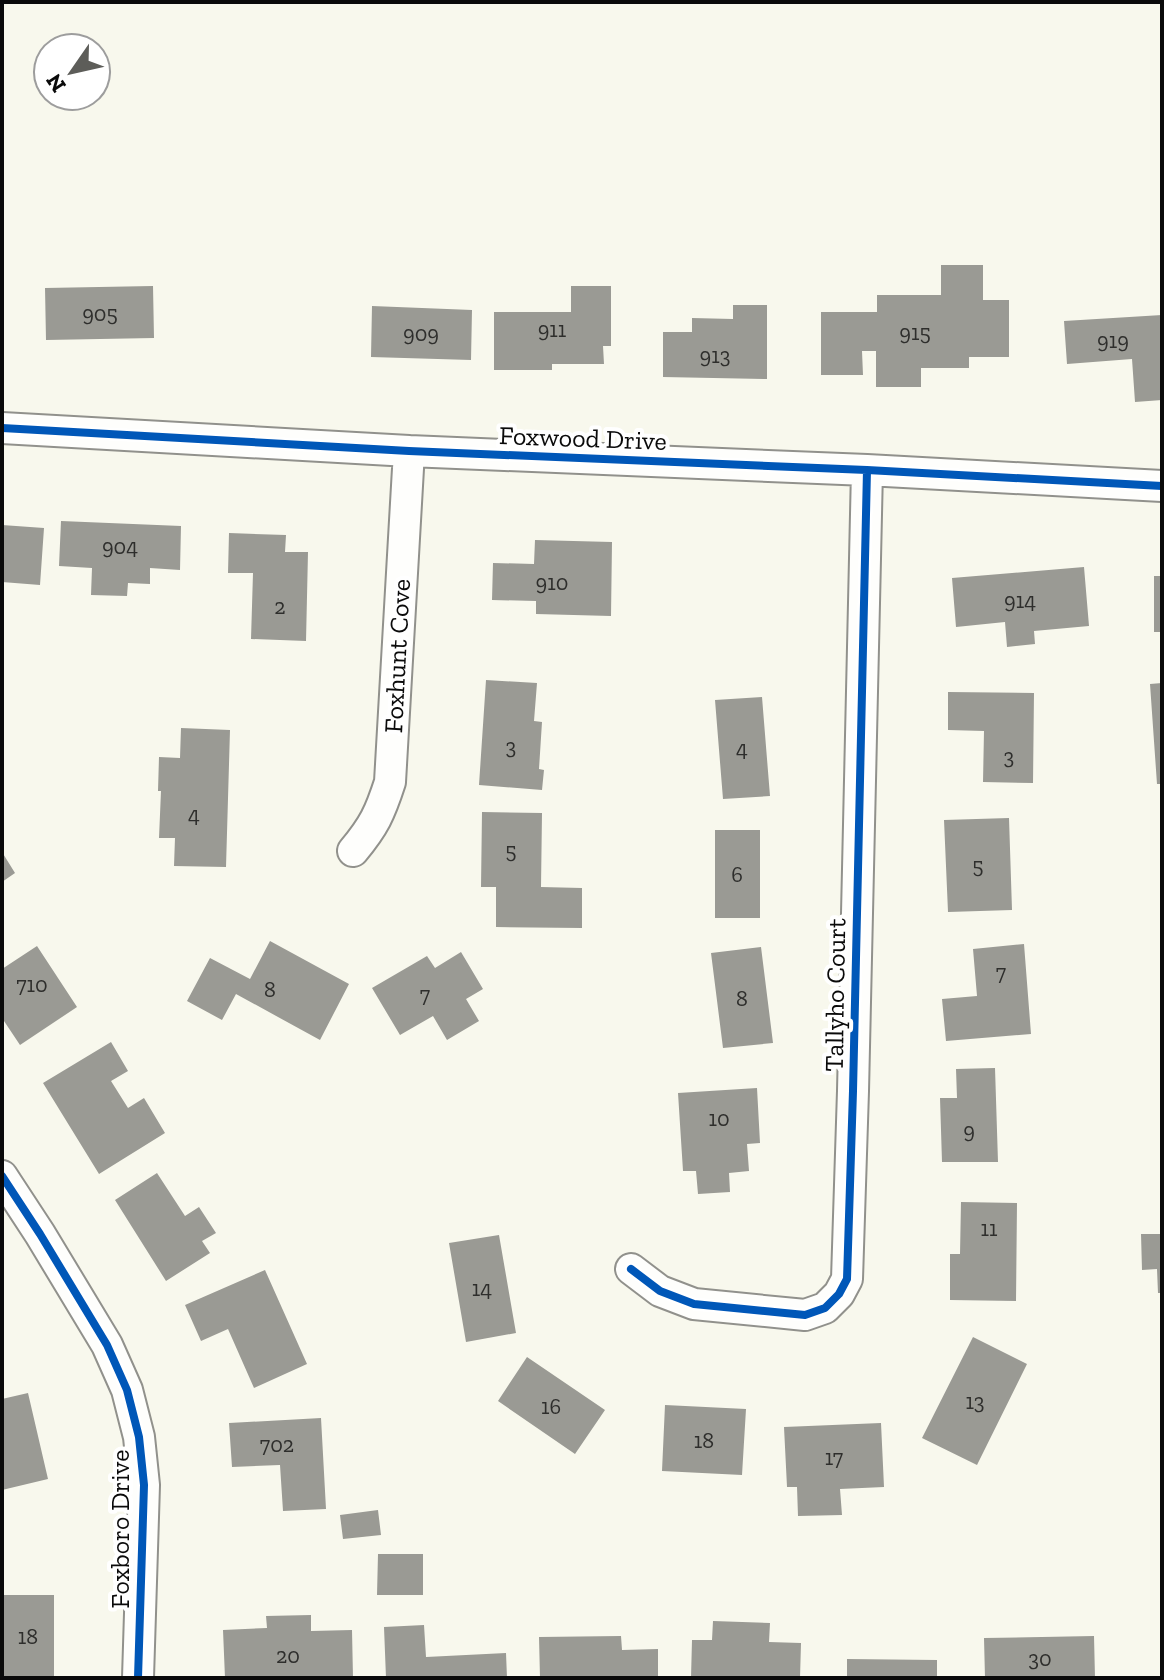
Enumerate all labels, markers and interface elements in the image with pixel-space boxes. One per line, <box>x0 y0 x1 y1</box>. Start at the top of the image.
north arrow <box>32 32 112 112</box>
text: N <box>40 68 72 97</box>
house number: 905 <box>82 300 118 327</box>
house number: 911 <box>538 316 567 343</box>
house number: 915 <box>899 319 931 346</box>
house number: 909 <box>403 320 439 347</box>
house number: 919 <box>1097 327 1129 354</box>
house number: 913 <box>700 342 730 369</box>
street label: Foxwood Drive <box>499 419 667 457</box>
house number: 904 <box>102 533 138 560</box>
house number: 910 <box>536 569 568 596</box>
street label: Foxhunt Cove <box>377 578 417 734</box>
house number: 914 <box>1004 587 1036 614</box>
house number: 2 <box>274 593 286 620</box>
house number: 3 <box>506 733 516 760</box>
house number: 4 <box>736 735 748 762</box>
house number: 3 <box>1004 743 1014 770</box>
house number: 4 <box>188 801 200 828</box>
house number: 5 <box>505 837 517 864</box>
house number: 5 <box>972 852 984 879</box>
house number: 6 <box>731 861 743 888</box>
street label: Tallyho Court <box>818 918 852 1072</box>
house number: 7 <box>996 959 1007 986</box>
house number: 710 <box>16 971 48 998</box>
house number: 8 <box>264 976 276 1003</box>
house number: 7 <box>420 981 431 1008</box>
house number: 8 <box>736 985 748 1012</box>
house number: 10 <box>708 1105 730 1132</box>
house number: 9 <box>963 1117 975 1144</box>
house number: 11 <box>981 1215 998 1242</box>
house number: 14 <box>472 1275 492 1302</box>
house number: 13 <box>965 1388 985 1415</box>
house number: 16 <box>541 1393 561 1420</box>
house number: 18 <box>694 1427 714 1454</box>
house number: 702 <box>260 1431 294 1458</box>
house number: 17 <box>825 1444 844 1471</box>
street label: Foxboro Drive <box>104 1450 136 1608</box>
house number: 18 <box>18 1623 38 1650</box>
house number: 20 <box>276 1642 300 1669</box>
house number: 30 <box>1028 1645 1052 1672</box>

